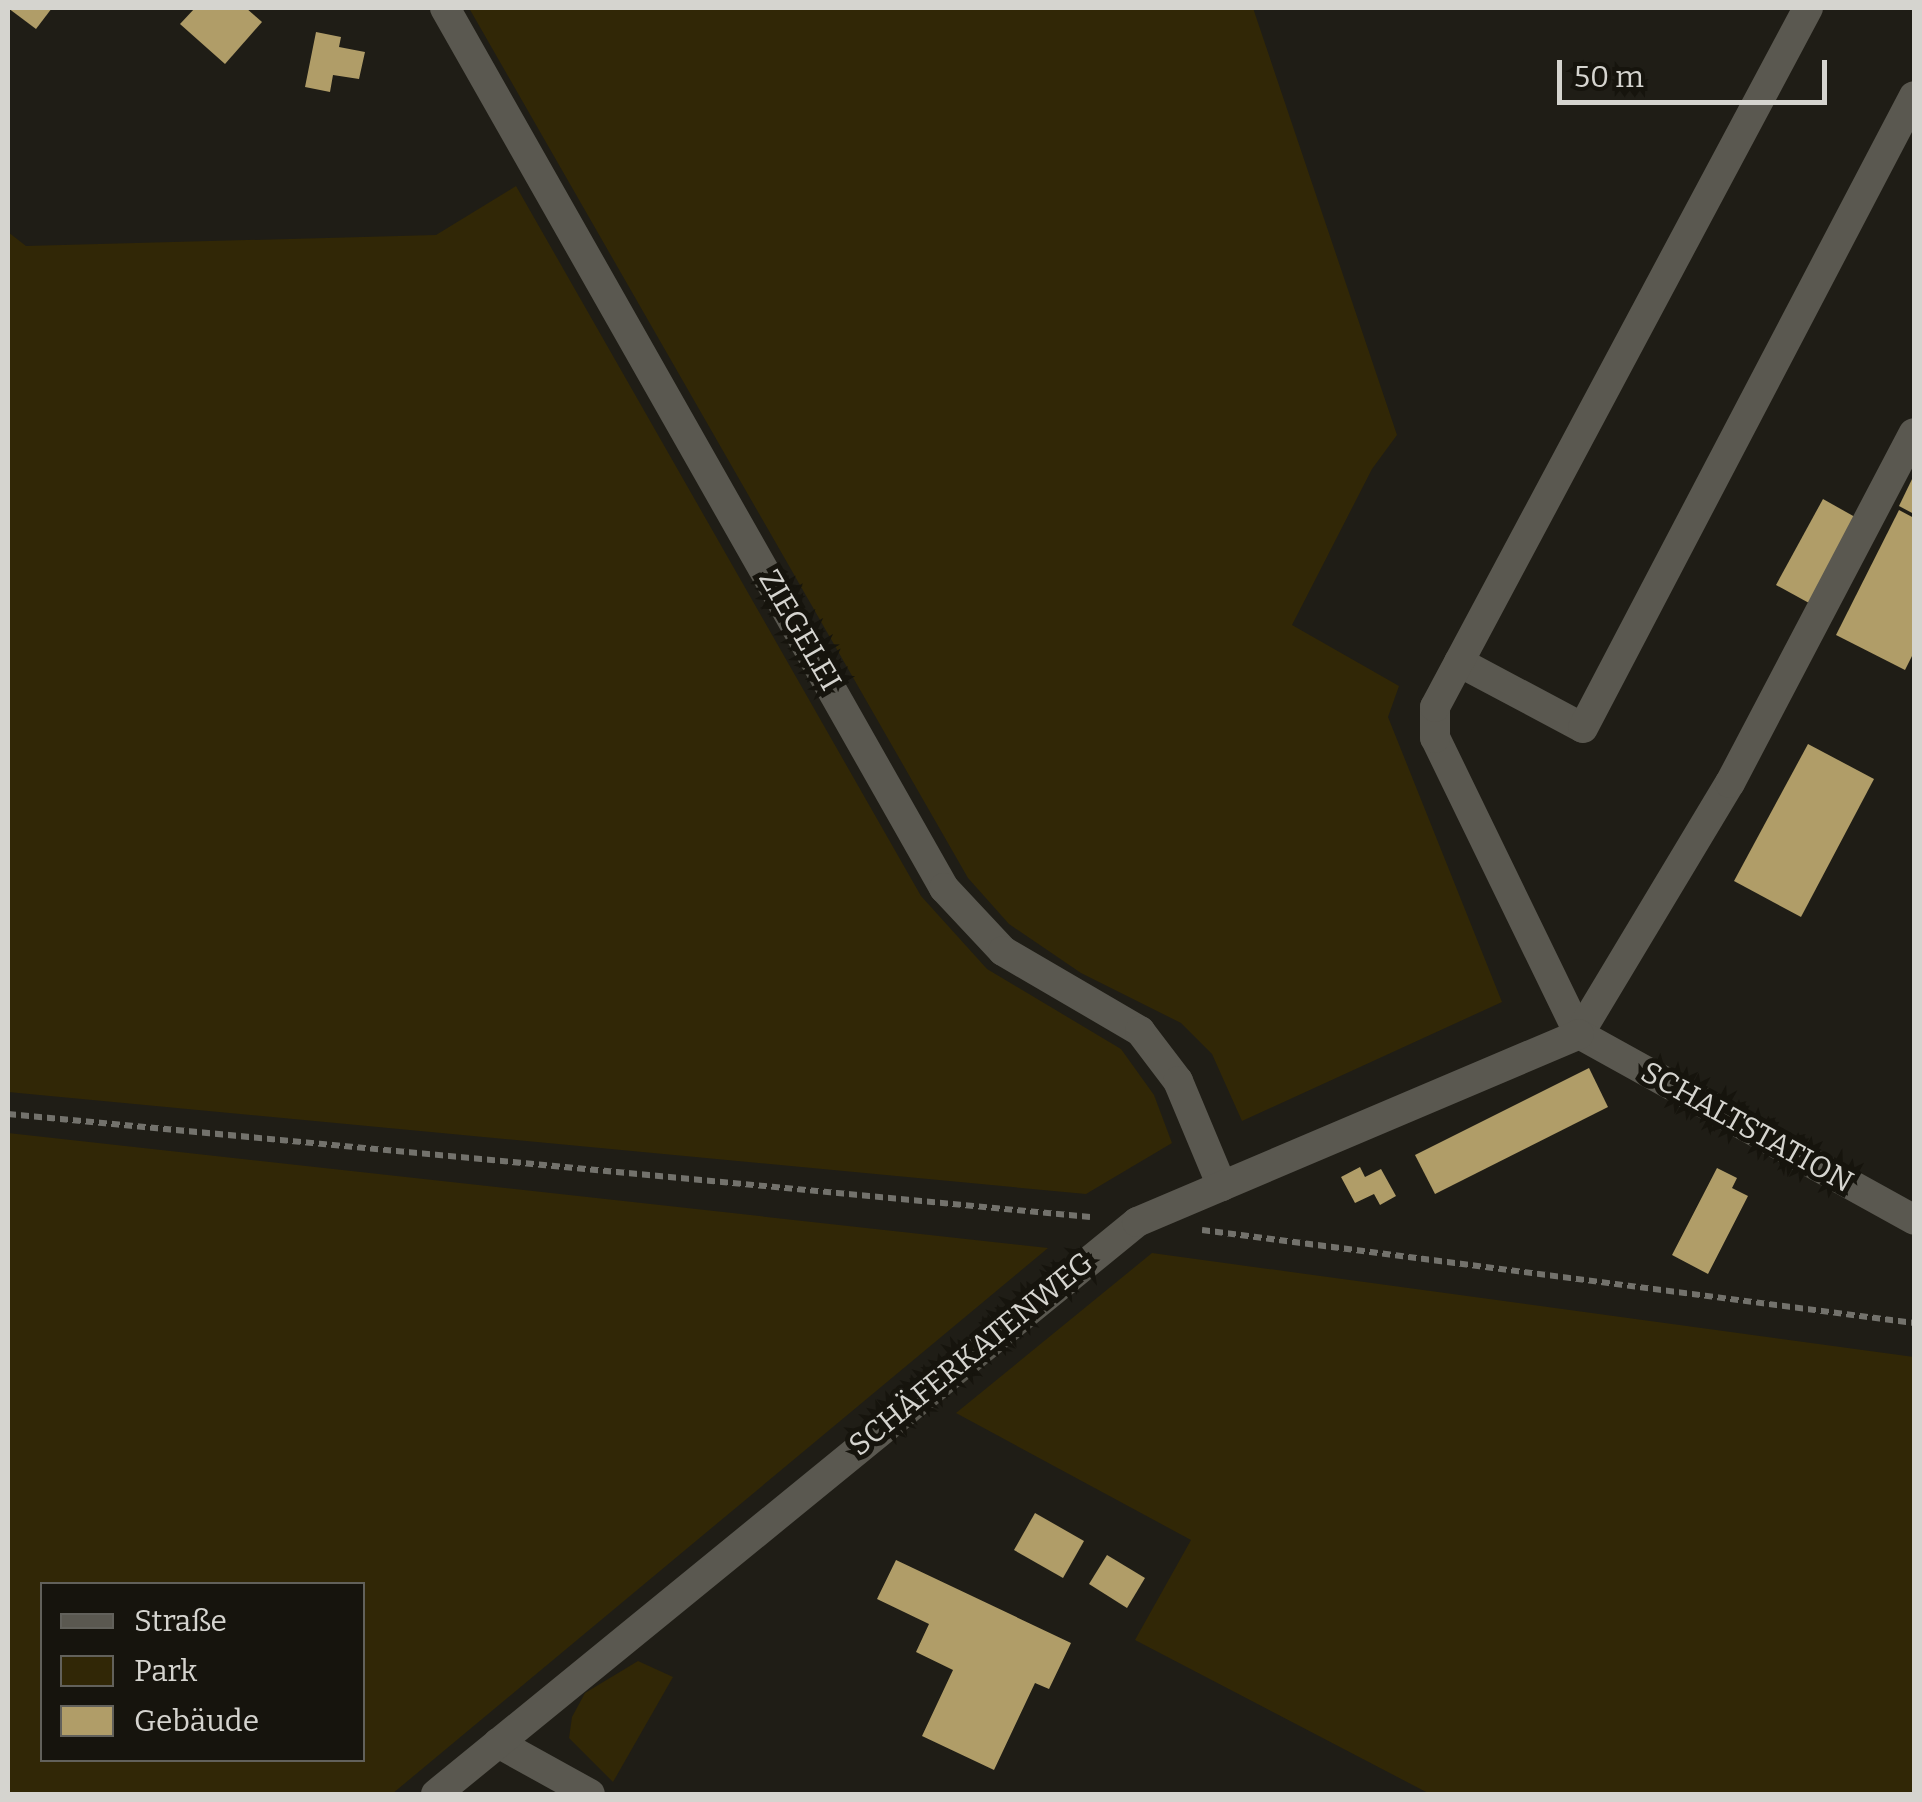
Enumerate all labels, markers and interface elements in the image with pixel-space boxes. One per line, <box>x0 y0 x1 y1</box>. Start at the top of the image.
scale bar <box>1562 40 1832 102</box>
text: 50 m <box>1574 59 1644 95</box>
street label: ZIEGELEI <box>751 563 849 697</box>
street label: SCHALTSTATION <box>1635 1054 1859 1200</box>
street label: SCHÄFERKATENWEG <box>842 1244 1100 1464</box>
legend <box>40 1582 365 1762</box>
text: Straße <box>134 1603 227 1639</box>
text: Park <box>134 1653 197 1689</box>
text: Gebäude <box>134 1703 259 1739</box>

